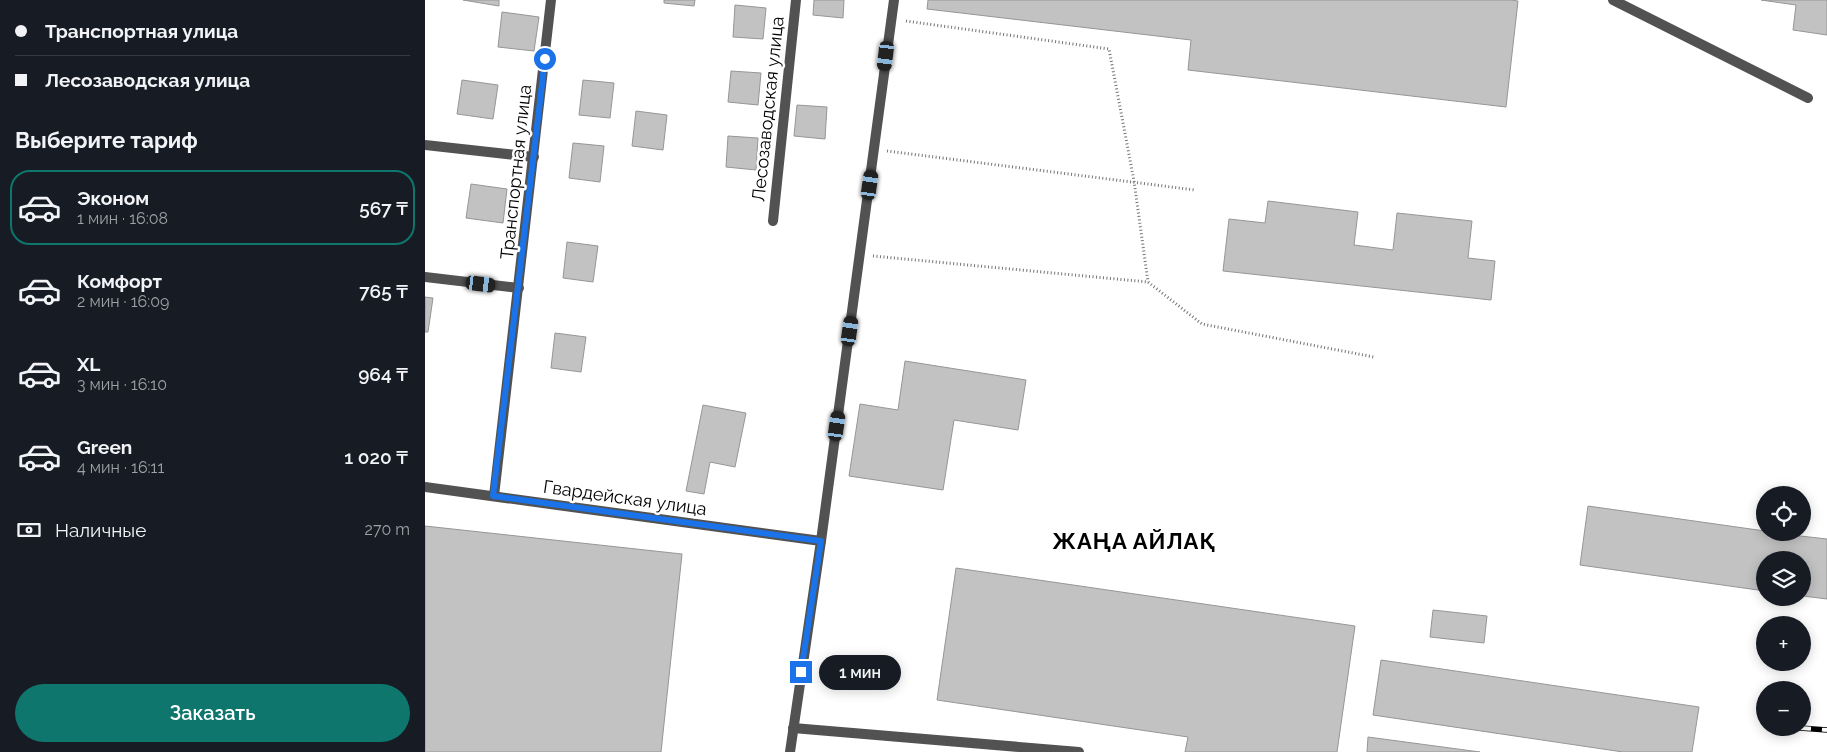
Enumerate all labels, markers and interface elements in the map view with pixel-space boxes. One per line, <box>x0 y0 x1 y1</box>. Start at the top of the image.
street label: Лесозаводская улица <box>747 15 788 203</box>
text: Транспортная улица <box>45 20 238 42</box>
car <box>876 40 895 72</box>
route start <box>534 48 556 70</box>
text: Лесозаводская улица <box>45 69 250 91</box>
street label: Транспортная улица <box>496 83 535 261</box>
text: Выберите тариф <box>15 127 198 153</box>
car <box>860 169 879 201</box>
icon: car <box>17 185 62 230</box>
text: Эконом <box>77 187 149 209</box>
text: 567 ₸ <box>359 197 408 219</box>
text: 1 мин · 16:08 <box>77 209 168 228</box>
icon: car <box>17 268 62 313</box>
text: Комфорт <box>77 270 162 292</box>
car <box>465 275 496 293</box>
text: 765 ₸ <box>359 280 408 302</box>
text: 2 мин · 16:09 <box>77 292 169 311</box>
car <box>840 315 859 347</box>
icon: car <box>17 351 62 396</box>
text: XL <box>77 353 100 375</box>
text: 964 ₸ <box>358 363 408 385</box>
text: 3 мин · 16:10 <box>77 375 167 394</box>
car <box>827 410 846 442</box>
icon: car <box>17 434 62 479</box>
text: Green <box>77 436 132 458</box>
text: 1 020 ₸ <box>344 446 408 468</box>
text: 4 мин · 16:11 <box>77 458 164 477</box>
street label: Гвардейская улица <box>542 476 708 519</box>
map controls <box>1756 486 1811 736</box>
button: locate <box>1756 486 1811 541</box>
icon: cash <box>15 516 43 544</box>
text: Наличные <box>55 519 146 541</box>
text: 270 m <box>365 520 410 539</box>
district label: ЖАҢА АЙЛАҚ <box>1052 528 1216 554</box>
button: layers <box>1756 551 1811 606</box>
button: + <box>1756 616 1811 671</box>
callout: 1 мин <box>819 654 901 690</box>
route end <box>790 661 812 683</box>
text: 1 мин <box>839 663 881 682</box>
button: − <box>1756 681 1811 736</box>
button: Заказать <box>15 684 410 742</box>

